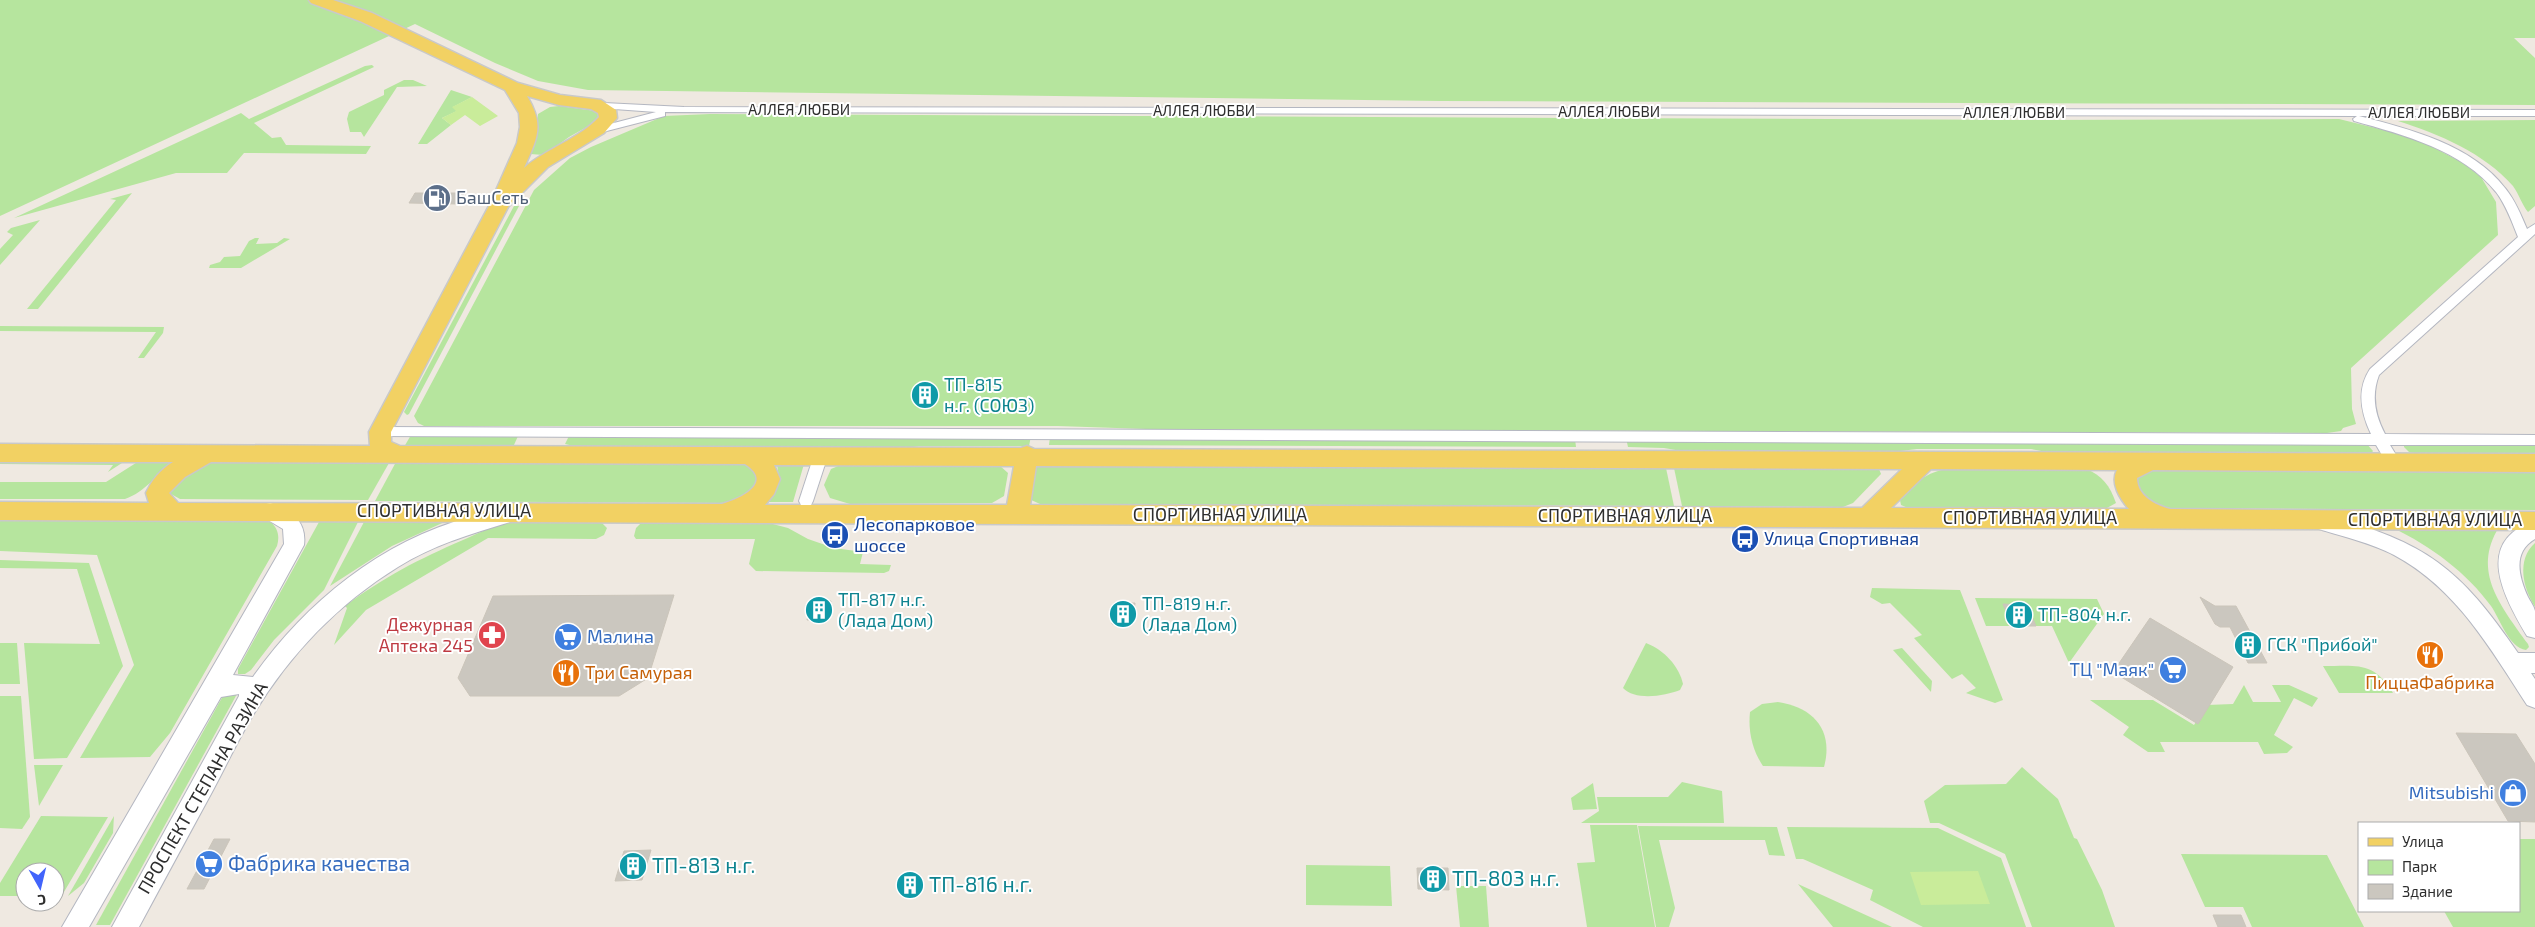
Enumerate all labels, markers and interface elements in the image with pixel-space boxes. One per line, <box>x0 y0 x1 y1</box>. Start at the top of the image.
street label: АЛЛЕЯ ЛЮБВИ <box>748 100 850 118</box>
street label: АЛЛЕЯ ЛЮБВИ <box>1153 101 1255 119</box>
street label: АЛЛЕЯ ЛЮБВИ <box>1558 102 1660 120</box>
street label: АЛЛЕЯ ЛЮБВИ <box>1963 103 2065 121</box>
street label: АЛЛЕЯ ЛЮБВИ <box>2368 103 2470 121</box>
fuel station icon: БашСеть <box>422 183 452 213</box>
place label: БашСеть <box>456 186 529 208</box>
place label: ТП-815 н.г. (СОЮЗ) <box>944 373 1034 416</box>
building icon: ТП-815 н.г. (СОЮЗ) <box>910 380 940 410</box>
street label: СПОРТИВНАЯ УЛИЦА <box>357 499 532 521</box>
street label: СПОРТИВНАЯ УЛИЦА <box>1133 503 1308 525</box>
street label: СПОРТИВНАЯ УЛИЦА <box>1538 504 1713 526</box>
street label: СПОРТИВНАЯ УЛИЦА <box>1943 506 2118 528</box>
street label: СПОРТИВНАЯ УЛИЦА <box>2348 508 2523 530</box>
place label: Лесопарковое шоссе <box>854 513 975 556</box>
bus stop icon: Лесопарковое шоссе <box>820 520 850 550</box>
bus stop icon: Улица Спортивная <box>1730 524 1760 554</box>
place label: Улица Спортивная <box>1764 527 1919 549</box>
place label: ТП-817 н.г. (Лада Дом) <box>838 588 933 631</box>
place label: ТП-819 н.г. (Лада Дом) <box>1142 592 1237 635</box>
building icon: ТП-817 н.г. (Лада Дом) <box>804 595 834 625</box>
building icon: ТП-819 н.г. (Лада Дом) <box>1108 599 1138 629</box>
building icon: ТП-804 н.г. <box>2004 600 2034 630</box>
place label: ТП-804 н.г. <box>2038 603 2131 625</box>
place label: Дежурная Аптека 245 <box>379 613 473 656</box>
pharmacy icon: Дежурная Аптека 245 <box>477 620 507 650</box>
supermarket icon: Малина <box>553 622 583 652</box>
place label: Малина <box>587 625 654 647</box>
building icon: ГСК "Прибой" <box>2233 630 2263 660</box>
place label: ГСК "Прибой" <box>2267 633 2378 655</box>
restaurant icon: ПиццаФабрика <box>2415 640 2445 670</box>
supermarket icon: ТЦ "Маяк" <box>2158 655 2188 685</box>
restaurant icon: Три Самурая <box>551 658 581 688</box>
place label: ТЦ "Маяк" <box>2069 658 2154 680</box>
place label: Три Самурая <box>585 661 692 683</box>
place label: ПиццаФабрика <box>2365 671 2495 693</box>
street label: ПРОСПЕКТ СТЕПАНА РАЗИНА <box>132 677 272 897</box>
shop icon: Mitsubishi <box>2498 778 2528 808</box>
place label: Mitsubishi <box>2409 781 2494 803</box>
legend <box>2358 822 2520 912</box>
text: Улица <box>2402 832 2444 850</box>
supermarket icon: Фабрика качества <box>194 849 224 879</box>
place label: Фабрика качества <box>228 850 410 875</box>
building icon: ТП-813 н.г. <box>618 851 648 881</box>
place label: ТП-813 н.г. <box>652 852 755 877</box>
text: Парк <box>2402 857 2437 875</box>
north arrow <box>15 862 65 912</box>
building icon: ТП-803 н.г. <box>1418 864 1448 894</box>
place label: ТП-803 н.г. <box>1452 865 1560 890</box>
building icon: ТП-816 н.г. <box>895 870 925 900</box>
place label: ТП-816 н.г. <box>929 871 1033 896</box>
text: Здание <box>2402 882 2453 900</box>
text: С <box>37 891 47 909</box>

